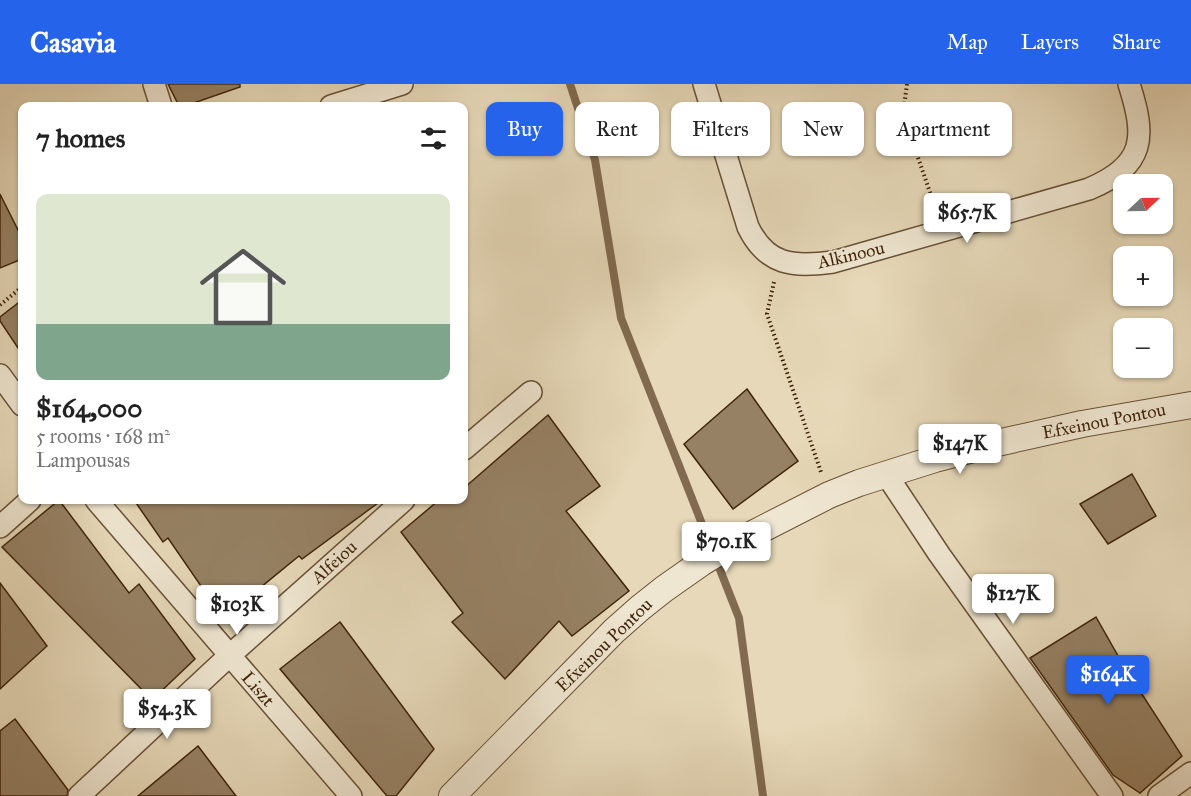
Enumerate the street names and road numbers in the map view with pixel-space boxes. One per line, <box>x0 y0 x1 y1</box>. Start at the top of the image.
street label: Alkinoou <box>814 237 887 274</box>
street label: Efxeinou Pontou <box>1040 398 1168 444</box>
street label: Alfeiou <box>306 535 362 589</box>
street label: Efxeinou Pontou <box>551 593 657 697</box>
street label: Liszt <box>237 667 280 712</box>

